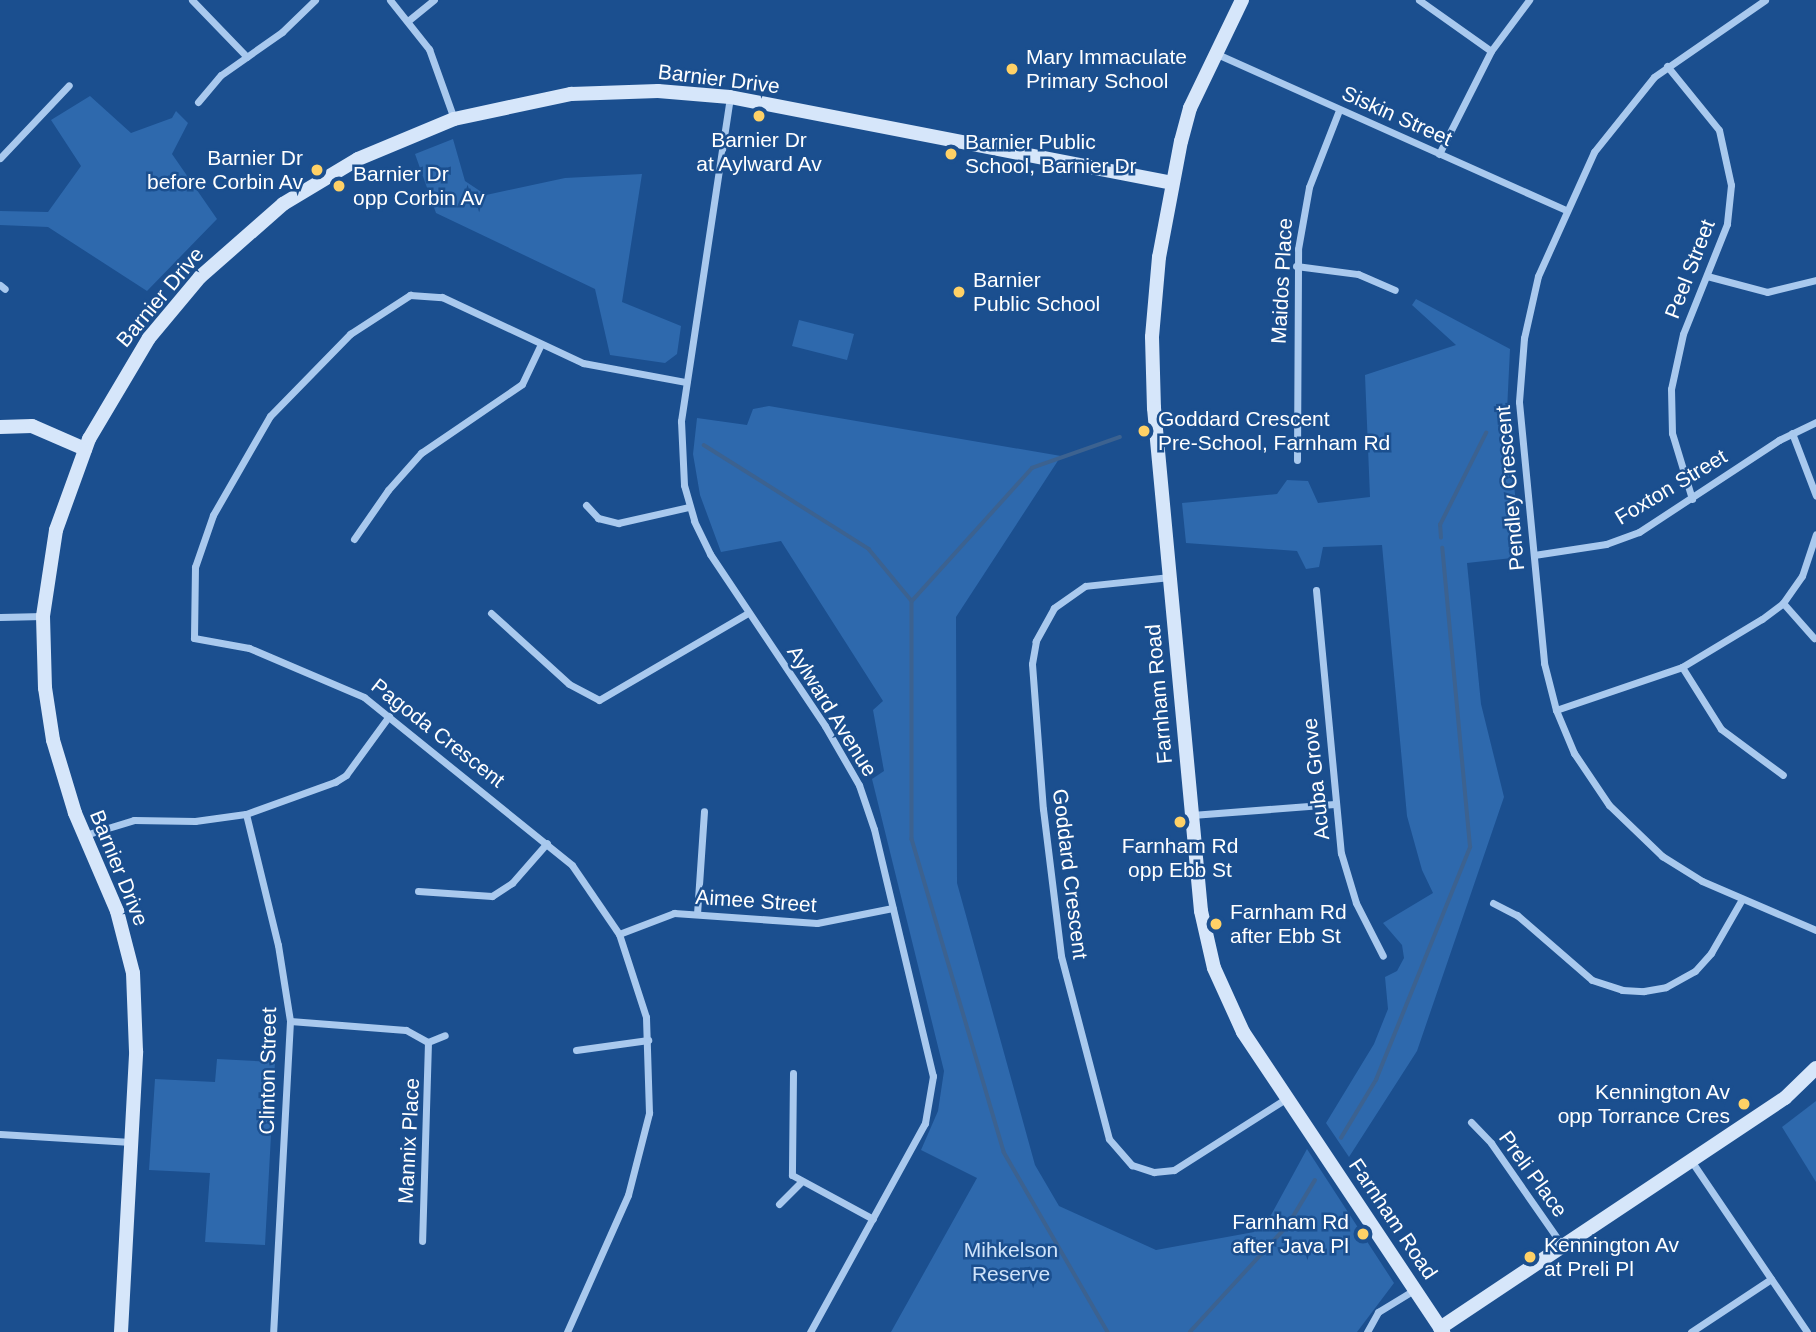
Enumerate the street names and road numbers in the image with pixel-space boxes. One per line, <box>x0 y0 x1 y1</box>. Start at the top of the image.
street label: Barnier Drive <box>657 59 781 99</box>
street label: Siskin Street <box>1338 81 1456 151</box>
street label: Peel Street <box>1660 216 1720 322</box>
street label: Maidos Place <box>1266 217 1298 345</box>
street label: Barnier Drive <box>111 242 209 352</box>
street label: Pendley Crescent <box>1490 404 1530 572</box>
street label: Foxton Street <box>1610 444 1732 530</box>
street label: Farnham Road <box>1140 623 1178 765</box>
street label: Aylward Avenue <box>781 640 883 782</box>
street label: Pagoda Crescent <box>366 673 510 793</box>
street label: Acuba Grove <box>1297 717 1335 841</box>
street label: Goddard Crescent <box>1047 787 1093 961</box>
street label: Barnier Drive <box>84 806 154 930</box>
street label: Aimee Street <box>695 884 817 918</box>
street label: Clinton Street <box>254 1007 282 1135</box>
street label: Mannix Place <box>393 1077 425 1205</box>
street label: Preli Place <box>1493 1126 1573 1222</box>
street label: Farnham Road <box>1343 1154 1443 1284</box>

